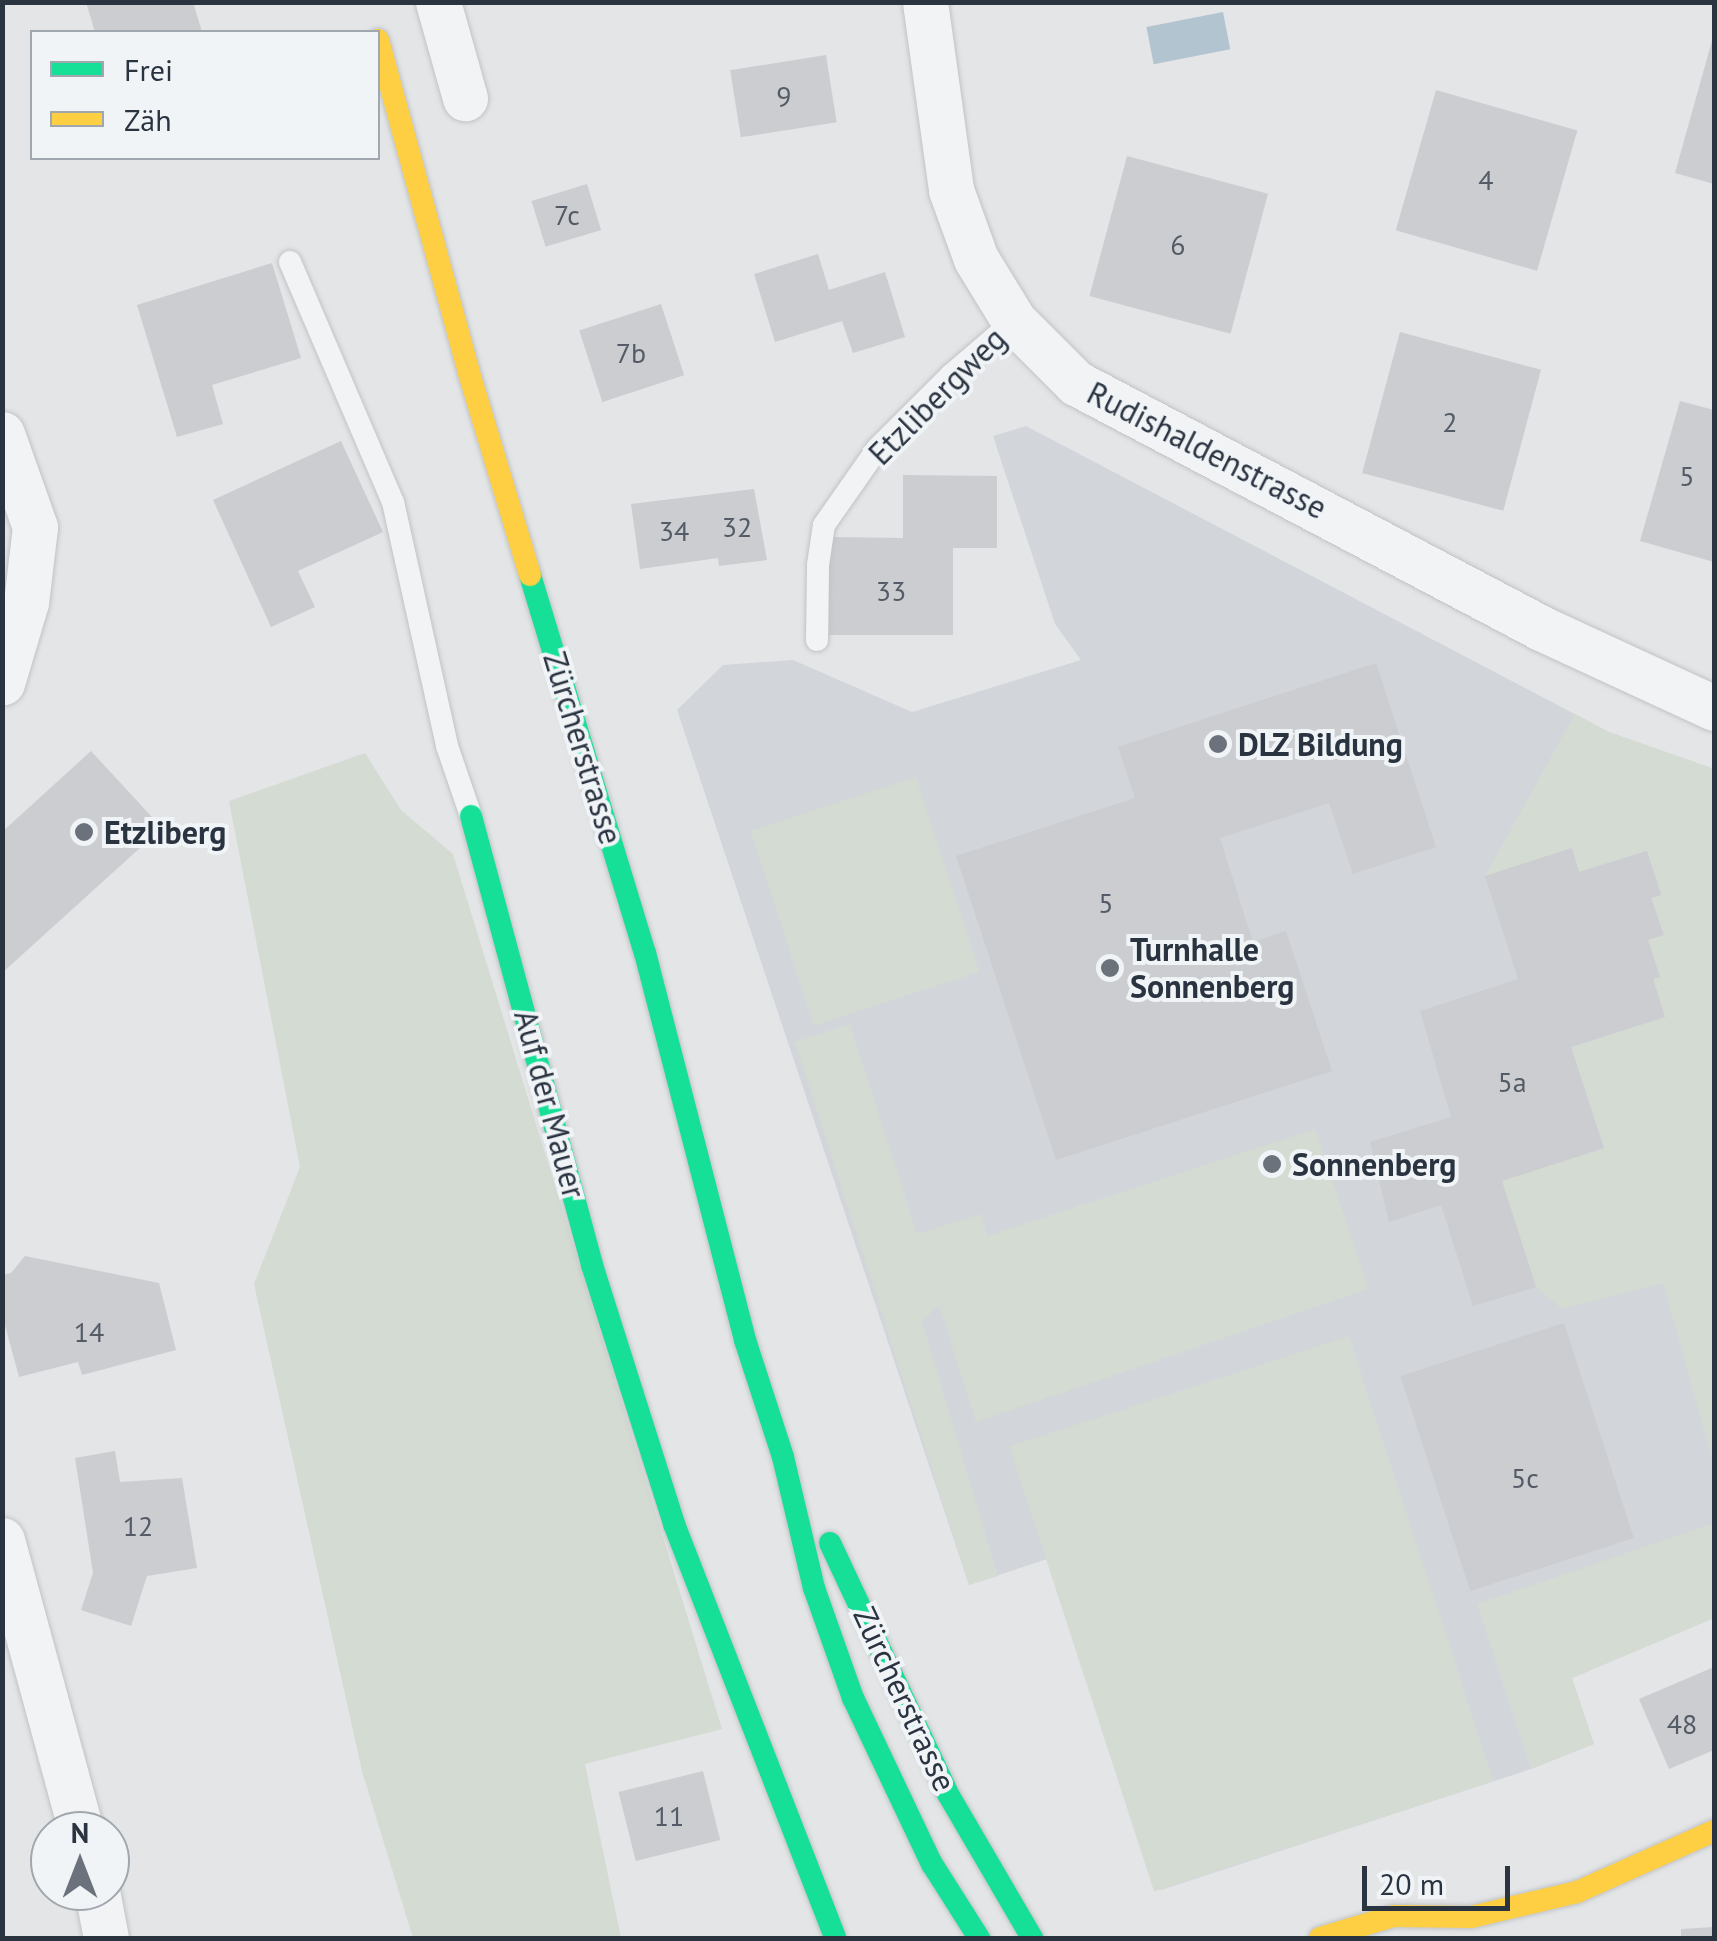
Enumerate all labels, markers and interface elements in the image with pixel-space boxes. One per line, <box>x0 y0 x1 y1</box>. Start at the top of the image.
legend <box>30 30 380 160</box>
text: Frei <box>124 50 173 89</box>
house number: 9 <box>776 79 792 113</box>
text: Zäh <box>124 100 172 139</box>
house number: 4 <box>1478 163 1494 197</box>
house number: 7c <box>554 198 580 232</box>
house number: 6 <box>1170 228 1186 262</box>
street label: Etzlibergweg <box>860 319 1014 473</box>
house number: 7b <box>616 336 646 370</box>
street label: Rudishaldenstrasse <box>1081 373 1333 527</box>
house number: 2 <box>1442 405 1458 439</box>
house number: 5 <box>1679 459 1695 493</box>
house number: 32 <box>722 510 752 544</box>
house number: 34 <box>659 514 689 548</box>
house number: 33 <box>876 574 906 608</box>
street label: Zürcherstrasse <box>536 647 630 849</box>
place label: DLZ Bildung <box>1238 725 1404 763</box>
marker: DLZ Bildung <box>1207 733 1229 755</box>
place label: Etzliberg <box>104 813 226 851</box>
marker: Etzliberg <box>73 821 95 843</box>
house number: 5 <box>1098 886 1114 920</box>
place label: Turnhalle Sonnenberg <box>1130 931 1295 1006</box>
marker: Turnhalle Sonnenberg <box>1099 957 1121 979</box>
street label: Auf der Mauer <box>506 1006 594 1202</box>
house number: 5a <box>1497 1065 1527 1099</box>
place label: Sonnenberg <box>1292 1145 1457 1183</box>
marker: Sonnenberg <box>1261 1153 1283 1175</box>
house number: 14 <box>74 1315 104 1349</box>
house number: 5c <box>1511 1461 1539 1495</box>
house number: 12 <box>123 1509 153 1543</box>
street label: Zürcherstrasse <box>846 1601 964 1797</box>
house number: 48 <box>1667 1707 1697 1741</box>
house number: 11 <box>654 1799 684 1833</box>
north arrow <box>30 1811 130 1911</box>
text: N <box>71 1814 89 1851</box>
scale bar <box>1367 1846 1514 1908</box>
text: 20 m <box>1379 1864 1444 1903</box>

